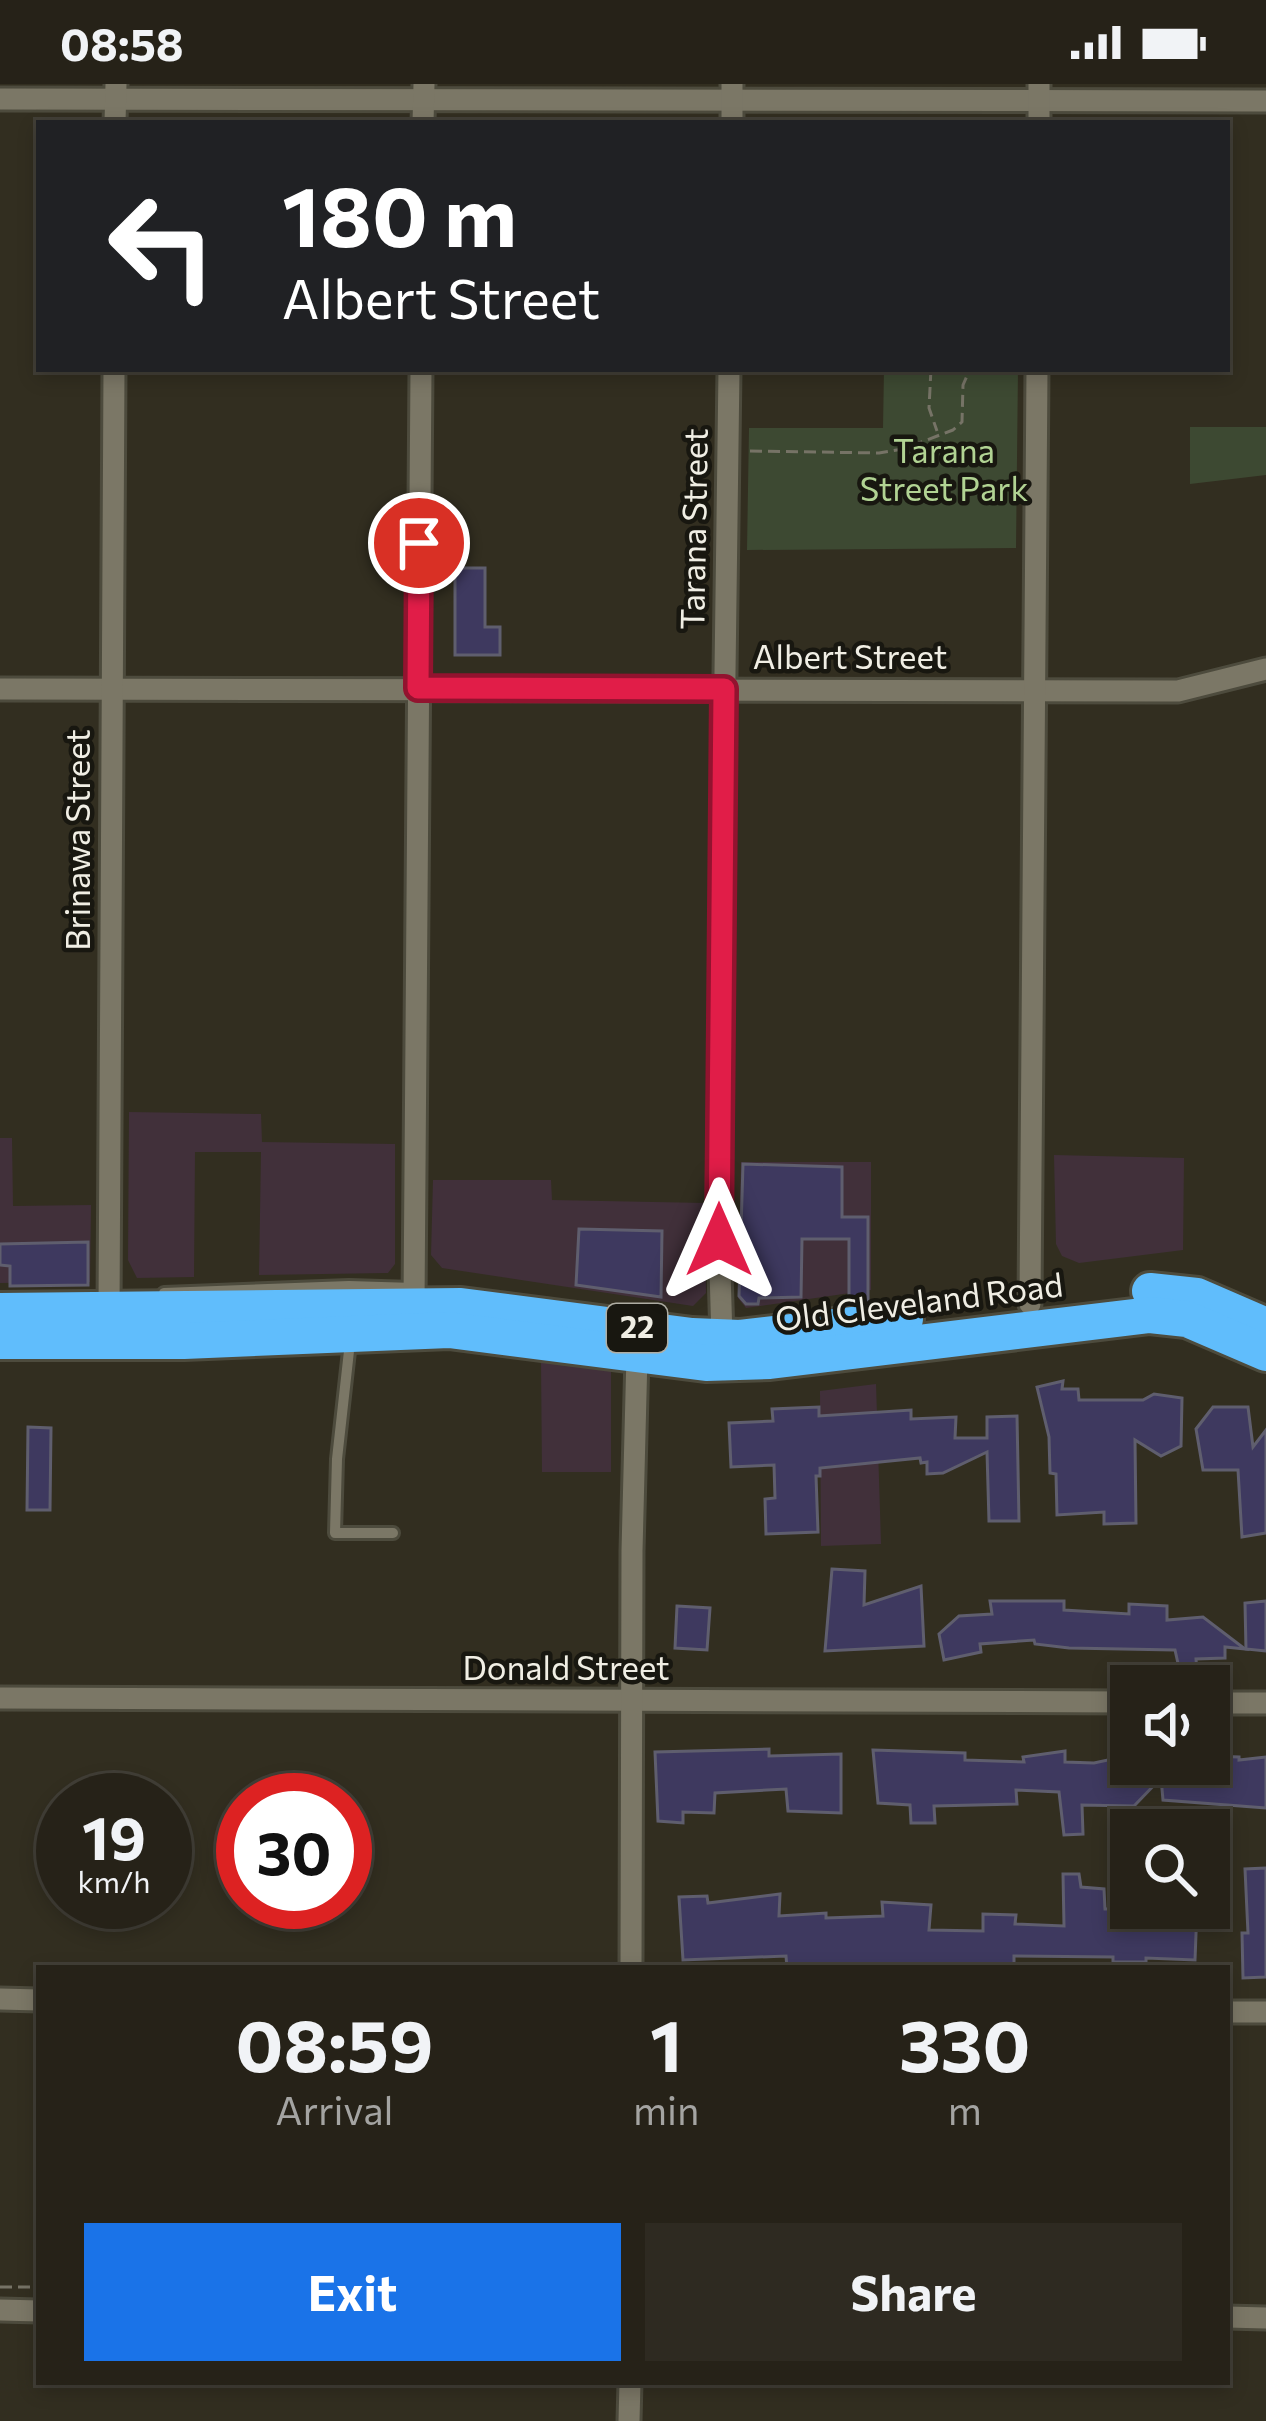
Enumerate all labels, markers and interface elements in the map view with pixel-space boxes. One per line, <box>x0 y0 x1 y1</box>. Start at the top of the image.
text: 08:58 <box>60 15 184 70</box>
text: 180 m <box>282 162 517 264</box>
icon: left <box>84 168 240 324</box>
text: Albert Street <box>282 264 600 330</box>
street label: Tarana Street <box>670 428 715 630</box>
park label: Tarana Street Park <box>860 429 1028 508</box>
pin <box>368 492 470 594</box>
icon: arrive <box>386 510 452 576</box>
street label: Albert Street <box>753 635 947 676</box>
street label: Brinawa Street <box>56 729 97 951</box>
position arrow <box>656 1177 782 1303</box>
street label: Old Cleveland Road <box>773 1263 1065 1338</box>
road number: 22 <box>607 1304 667 1352</box>
street label: Donald Street <box>462 1646 670 1687</box>
map controls <box>1110 1665 1230 1929</box>
button: sound <box>1110 1665 1230 1785</box>
speed limit sign: 30 <box>216 1773 372 1929</box>
text: 19 <box>82 1799 146 1872</box>
button: search <box>1110 1809 1230 1929</box>
text: km/h <box>78 1862 150 1899</box>
text: 08:59 <box>236 1999 433 2087</box>
text: 1 <box>650 1999 683 2087</box>
text: 330 <box>899 1999 1030 2087</box>
text: Arrival <box>276 2085 394 2133</box>
text: min <box>633 2085 699 2133</box>
text: m <box>948 2085 982 2133</box>
button: Exit <box>84 2223 621 2361</box>
button: Share <box>645 2223 1182 2361</box>

